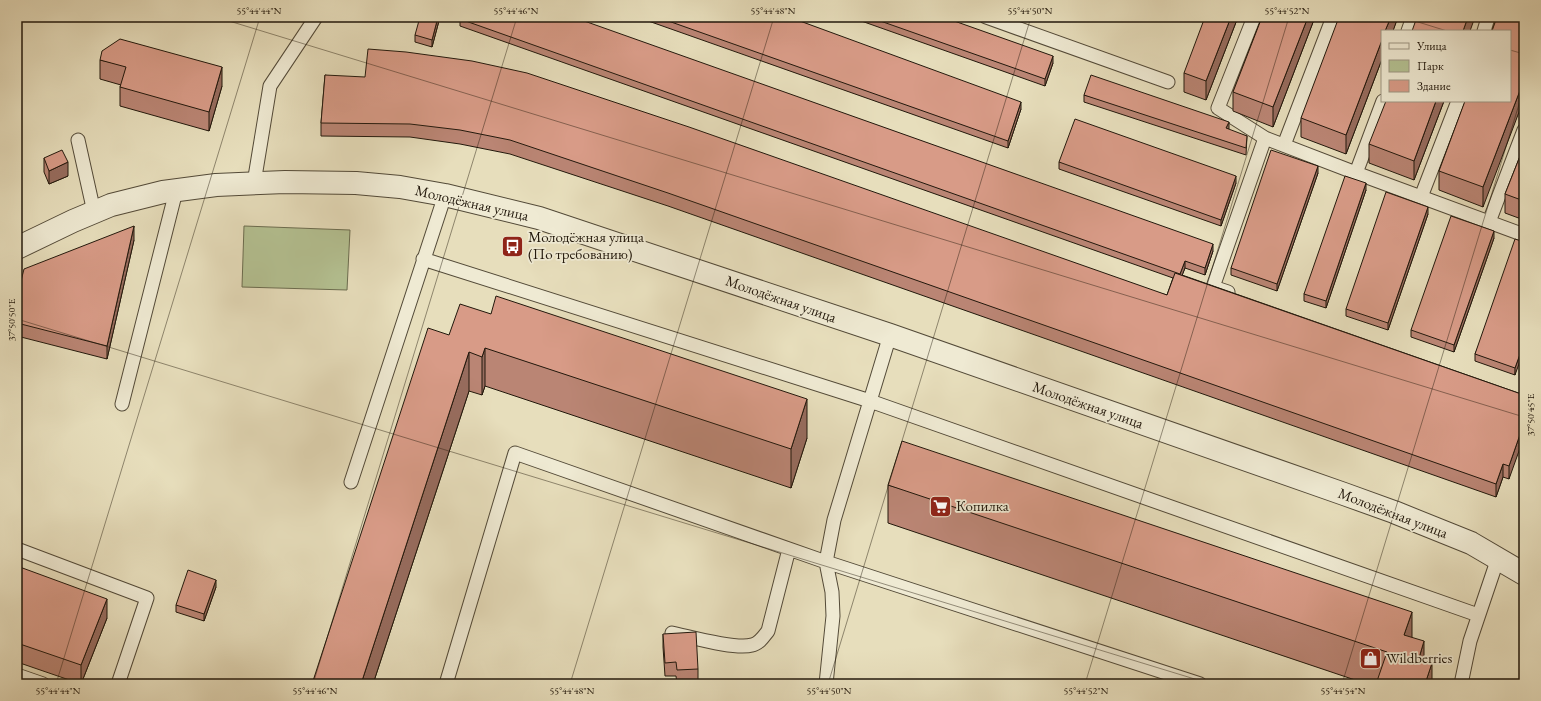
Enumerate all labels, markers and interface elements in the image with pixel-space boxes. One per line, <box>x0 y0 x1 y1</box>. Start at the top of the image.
text: 55°44'44"N <box>237 4 282 17</box>
text: 55°44'46"N <box>494 4 539 17</box>
text: 55°44'48"N <box>751 4 796 17</box>
text: 55°44'50"N <box>1008 4 1053 17</box>
text: 55°44'52"N <box>1265 4 1310 17</box>
legend <box>1381 30 1511 102</box>
text: Улица <box>1416 38 1447 54</box>
text: Парк <box>1417 58 1444 74</box>
text: Здание <box>1417 78 1451 94</box>
street label: Молодёжная улица <box>413 180 531 225</box>
place label: Молодёжная улица (По требованию) <box>528 227 644 263</box>
bus stop icon: Молодёжная улица (По требованию) <box>499 233 525 259</box>
street label: Молодёжная улица <box>723 271 839 326</box>
text: 37°50'50"E <box>5 298 18 341</box>
street label: Молодёжная улица <box>1030 377 1146 432</box>
text: 37°50'45"E <box>1524 393 1537 436</box>
street label: Молодёжная улица <box>1336 483 1451 542</box>
supermarket icon: Копилка <box>928 493 954 519</box>
place label: Копилка <box>956 496 1009 515</box>
shop icon: Wildberries <box>1357 645 1383 671</box>
place label: Wildberries <box>1386 648 1452 667</box>
text: 55°44'44"N <box>36 684 81 697</box>
text: 55°44'46"N <box>293 684 338 697</box>
text: 55°44'48"N <box>550 684 595 697</box>
text: 55°44'50"N <box>807 684 852 697</box>
text: 55°44'52"N <box>1064 684 1109 697</box>
text: 55°44'54"N <box>1321 684 1366 697</box>

